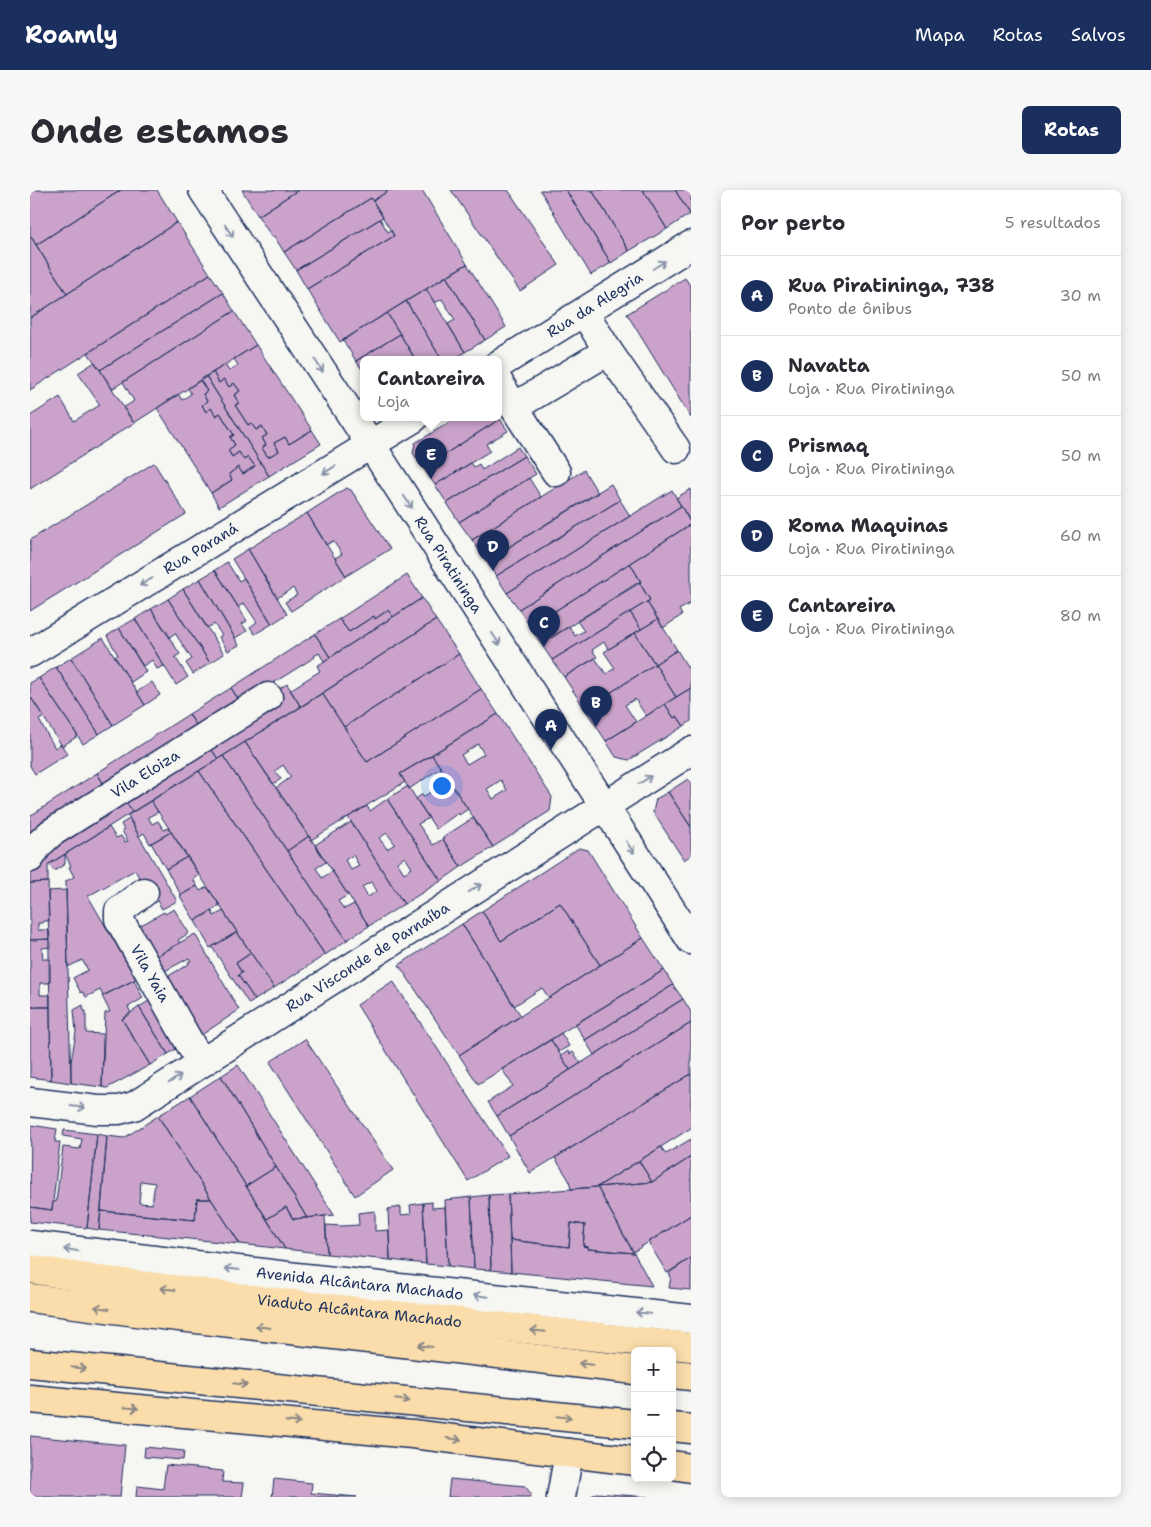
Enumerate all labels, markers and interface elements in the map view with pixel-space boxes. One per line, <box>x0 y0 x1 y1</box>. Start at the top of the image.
text: Roamly <box>25 19 118 51</box>
text: Mapa <box>915 23 965 47</box>
text: Rotas <box>993 23 1043 47</box>
text: Salvos <box>1071 23 1126 47</box>
button: Rotas <box>1022 106 1121 154</box>
text: Onde estamos <box>30 107 289 154</box>
text: Por perto <box>741 209 845 237</box>
text: 5 resultados <box>1005 212 1101 233</box>
one-way arrow <box>225 223 235 237</box>
one-way arrow <box>651 260 665 270</box>
street label: Rua da Alegria <box>543 267 647 342</box>
text: Rua Piratininga, 738 <box>788 273 995 298</box>
text: A <box>751 285 763 306</box>
text: 30 m <box>1060 285 1101 306</box>
text: Ponto de ônibus <box>788 298 912 319</box>
text: Navatta <box>788 353 870 378</box>
popup <box>360 356 502 421</box>
one-way arrow <box>314 359 324 373</box>
text: B <box>752 365 762 386</box>
text: 50 m <box>1061 365 1101 386</box>
text: Cantareira <box>377 366 485 391</box>
text: Loja · Rua Piratininga <box>788 378 955 399</box>
text: Loja <box>377 391 409 412</box>
text: Prismaq <box>788 433 868 458</box>
pin: E <box>415 438 447 479</box>
text: C <box>752 445 762 466</box>
text: 50 m <box>1061 445 1101 466</box>
text: Loja · Rua Piratininga <box>788 458 955 479</box>
one-way arrow <box>323 465 337 475</box>
one-way arrow <box>403 495 413 509</box>
street label: Rua Piratininga <box>410 512 488 618</box>
text: Roma Maquinas <box>788 513 948 538</box>
street label: Rua Paraná <box>160 518 242 579</box>
text: D <box>751 525 763 546</box>
text: 60 m <box>1060 525 1101 546</box>
pin: D <box>477 530 509 571</box>
text: Loja · Rua Piratininga <box>788 538 955 559</box>
one-way arrow <box>139 577 153 587</box>
text: Cantareira <box>788 593 895 618</box>
text: E <box>752 605 762 626</box>
text: 80 m <box>1060 605 1101 626</box>
pin: C <box>528 606 560 647</box>
text: Loja · Rua Piratininga <box>788 618 955 639</box>
one-way arrow <box>491 631 501 645</box>
pin: B <box>580 686 612 727</box>
pin: A <box>535 709 567 750</box>
street label: Vila Eloiza <box>107 745 184 803</box>
your location <box>429 773 455 799</box>
one-way arrow <box>637 775 651 785</box>
one-way arrow <box>625 840 635 854</box>
one-way arrow <box>467 883 481 893</box>
street label: Rua Visconde de Parnaíba <box>282 897 454 1017</box>
street label: Vila Yaia <box>126 941 175 1006</box>
one-way arrow <box>168 1074 182 1084</box>
one-way arrow <box>70 1102 86 1112</box>
one-way arrow <box>63 1245 79 1255</box>
street label: Avenida Alcântara Machado <box>255 1262 464 1305</box>
one-way arrow <box>225 1264 241 1274</box>
one-way arrow <box>160 1284 176 1294</box>
street label: Viaduto Alcântara Machado <box>256 1290 463 1332</box>
one-way arrow <box>473 1291 489 1301</box>
one-way arrow <box>94 1303 110 1313</box>
one-way arrow <box>635 1309 651 1318</box>
one-way arrow <box>256 1322 272 1332</box>
one-way arrow <box>530 1326 546 1336</box>
one-way arrow <box>417 1341 433 1351</box>
map controls <box>631 1347 676 1482</box>
button: + <box>631 1347 676 1392</box>
one-way arrow <box>579 1359 595 1369</box>
one-way arrow <box>70 1363 86 1373</box>
one-way arrow <box>232 1379 248 1389</box>
button: − <box>631 1392 676 1437</box>
one-way arrow <box>394 1396 410 1405</box>
one-way arrow <box>123 1403 139 1413</box>
one-way arrow <box>555 1412 571 1421</box>
one-way arrow <box>284 1417 300 1427</box>
one-way arrow <box>446 1434 462 1444</box>
button: locate <box>631 1437 676 1482</box>

